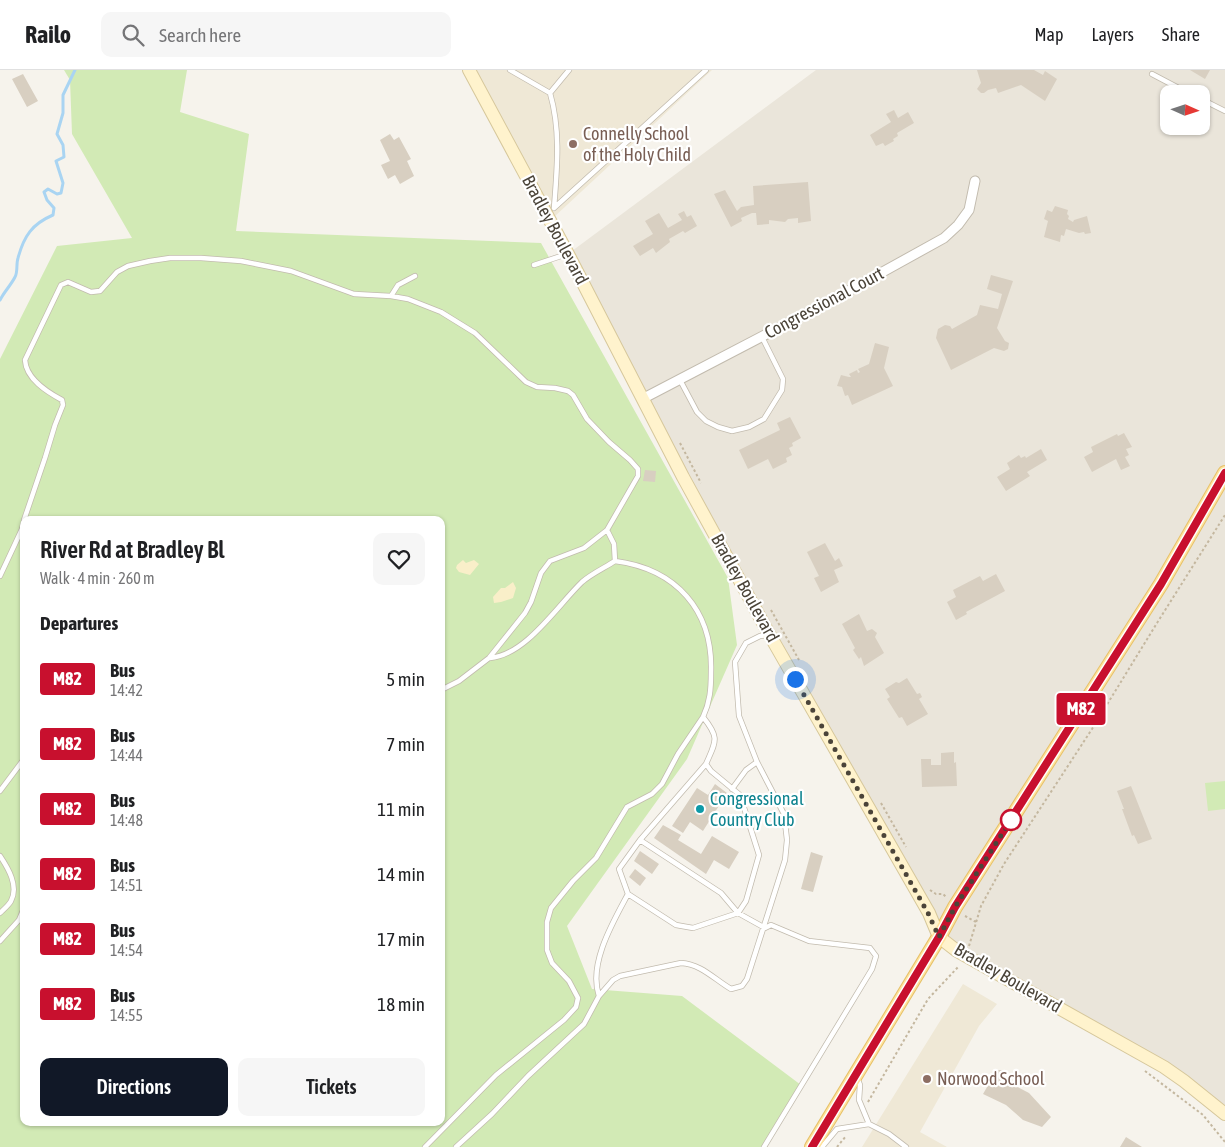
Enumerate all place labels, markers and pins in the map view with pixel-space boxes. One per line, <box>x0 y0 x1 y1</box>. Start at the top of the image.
place label: Connelly School of the Holy Child <box>583 123 691 165</box>
marker: Connelly School of the Holy Child <box>567 138 579 150</box>
place label: Congressional Country Club <box>710 788 804 830</box>
marker: Congressional Country Club <box>694 803 706 815</box>
unlabelled marker <box>1000 809 1022 831</box>
place label: Norwood School <box>937 1068 1045 1089</box>
marker: Norwood School <box>921 1073 933 1085</box>

